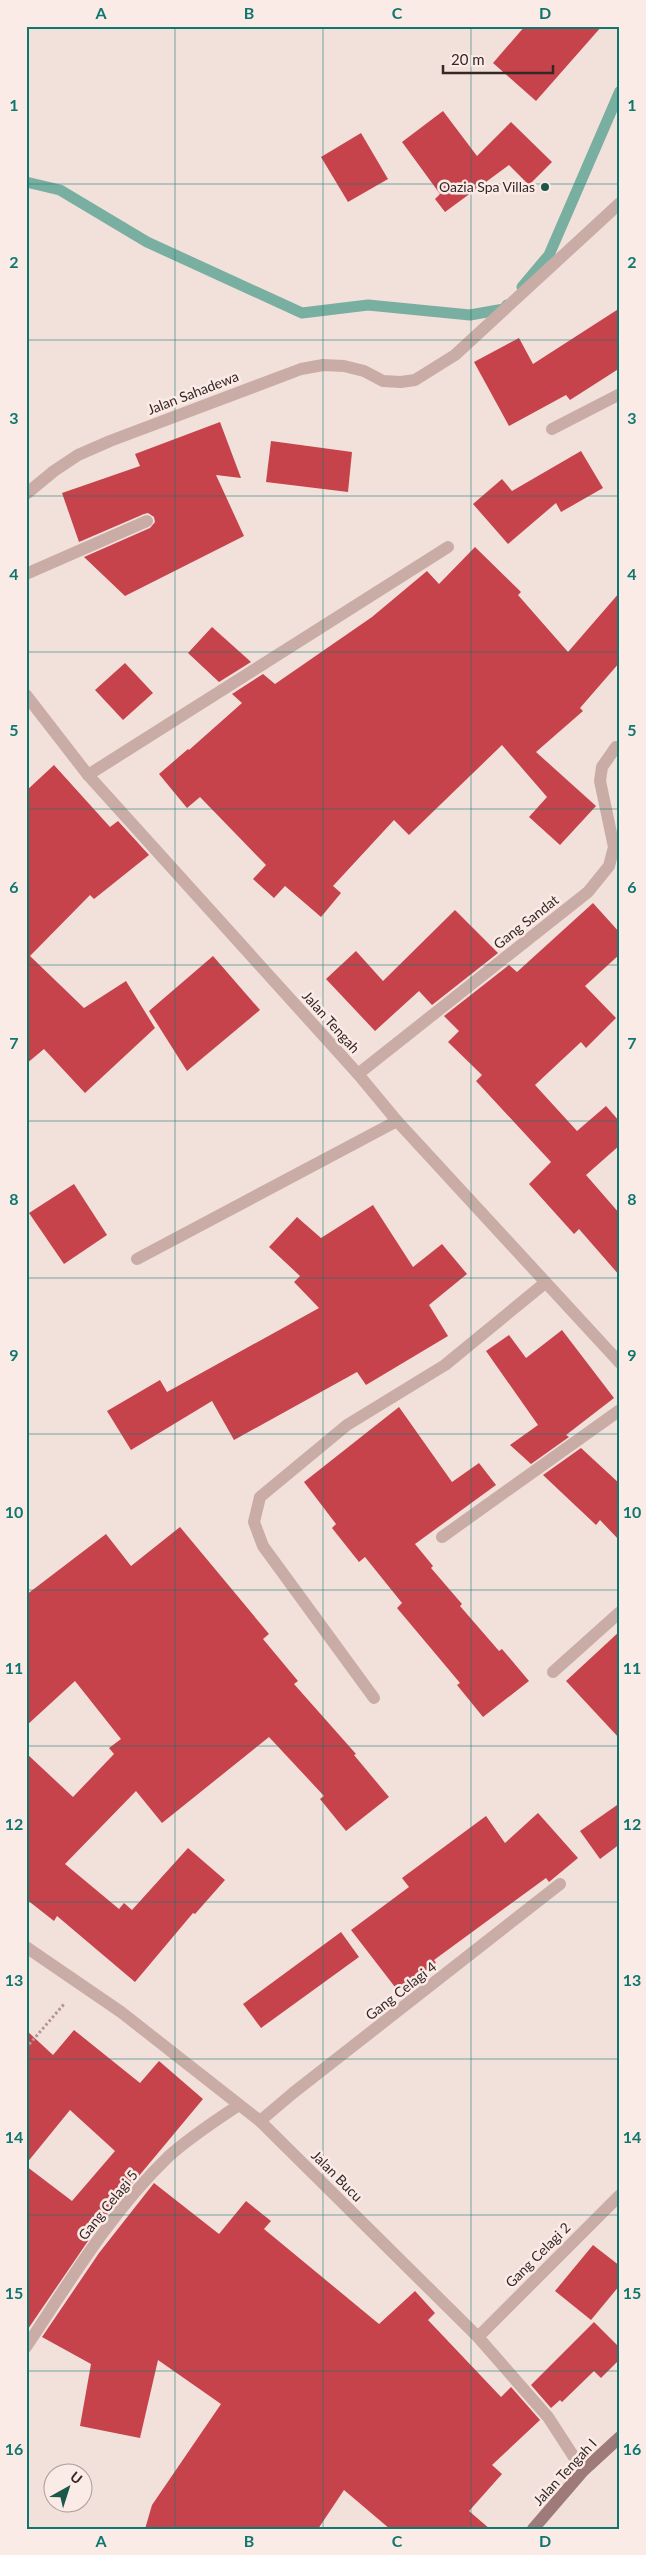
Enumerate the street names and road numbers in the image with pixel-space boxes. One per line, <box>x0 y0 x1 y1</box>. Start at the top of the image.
street label: Jalan Sahadewa <box>145 367 241 418</box>
street label: Gang Sandat <box>490 891 562 952</box>
street label: Jalan Tengah <box>299 987 364 1056</box>
street label: Gang Celagi 4 <box>362 1958 439 2023</box>
street label: Jalan Bucu <box>308 2146 367 2205</box>
street label: Gang Celagi 5 <box>74 2166 141 2243</box>
street label: Gang Celagi 2 <box>502 2219 574 2291</box>
street label: Jalan Tengah I <box>529 2435 600 2509</box>

